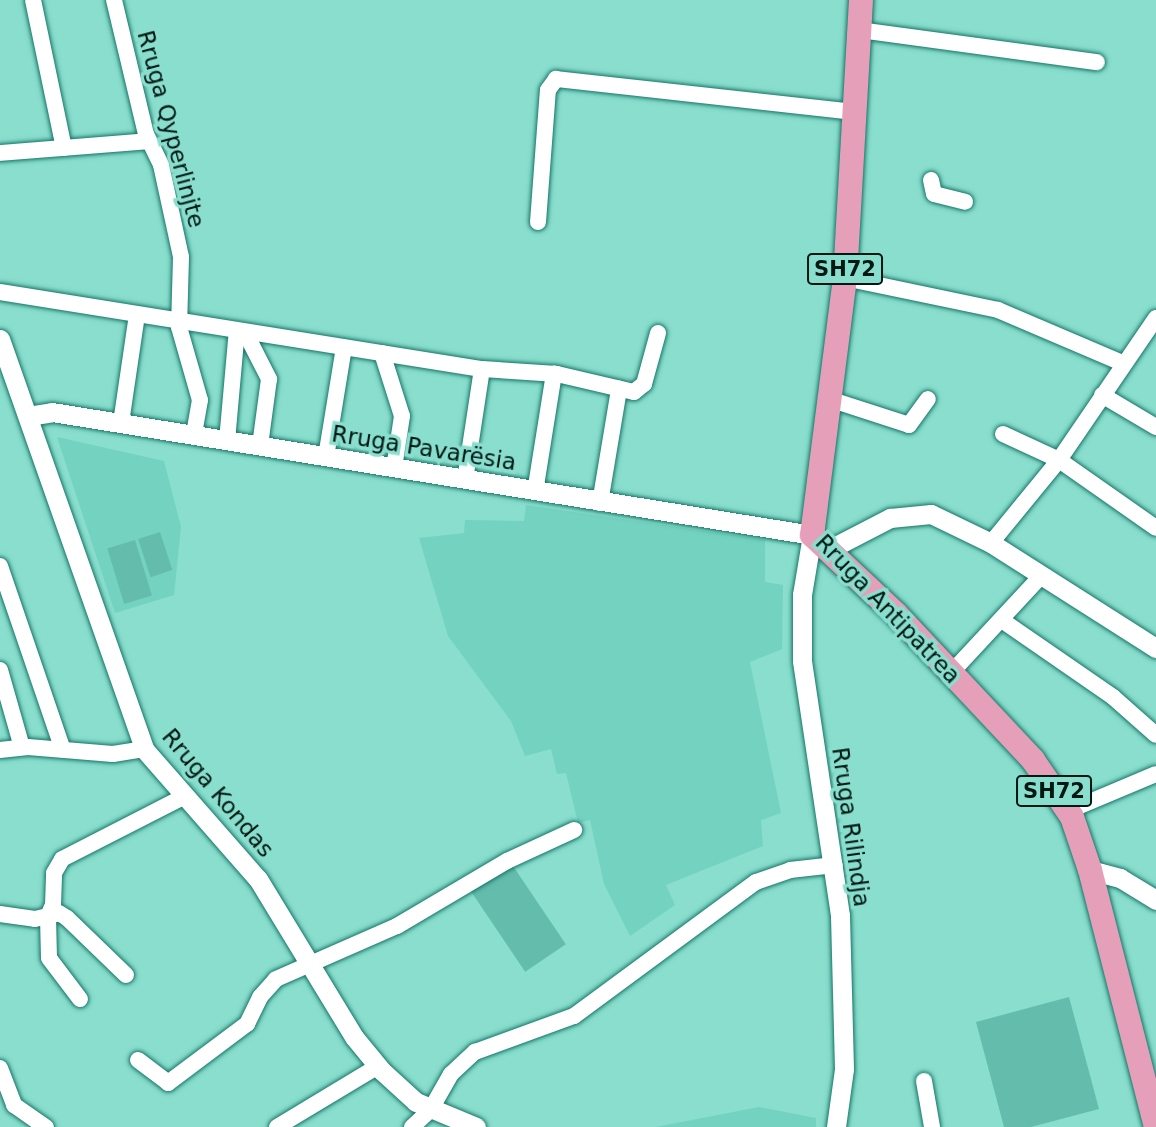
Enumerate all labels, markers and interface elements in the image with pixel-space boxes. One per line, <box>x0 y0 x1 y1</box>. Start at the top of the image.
street label: Rruga Qyperlinjte <box>131 27 211 231</box>
road number: SH72 <box>806 252 884 286</box>
street label: Rruga Pavarësia <box>330 420 518 476</box>
street label: Rruga Antipatrea <box>810 529 966 689</box>
street label: Rruga Kondas <box>156 723 280 863</box>
street label: Rruga Rilindja <box>826 745 876 909</box>
road number: SH72 <box>1016 774 1092 808</box>

